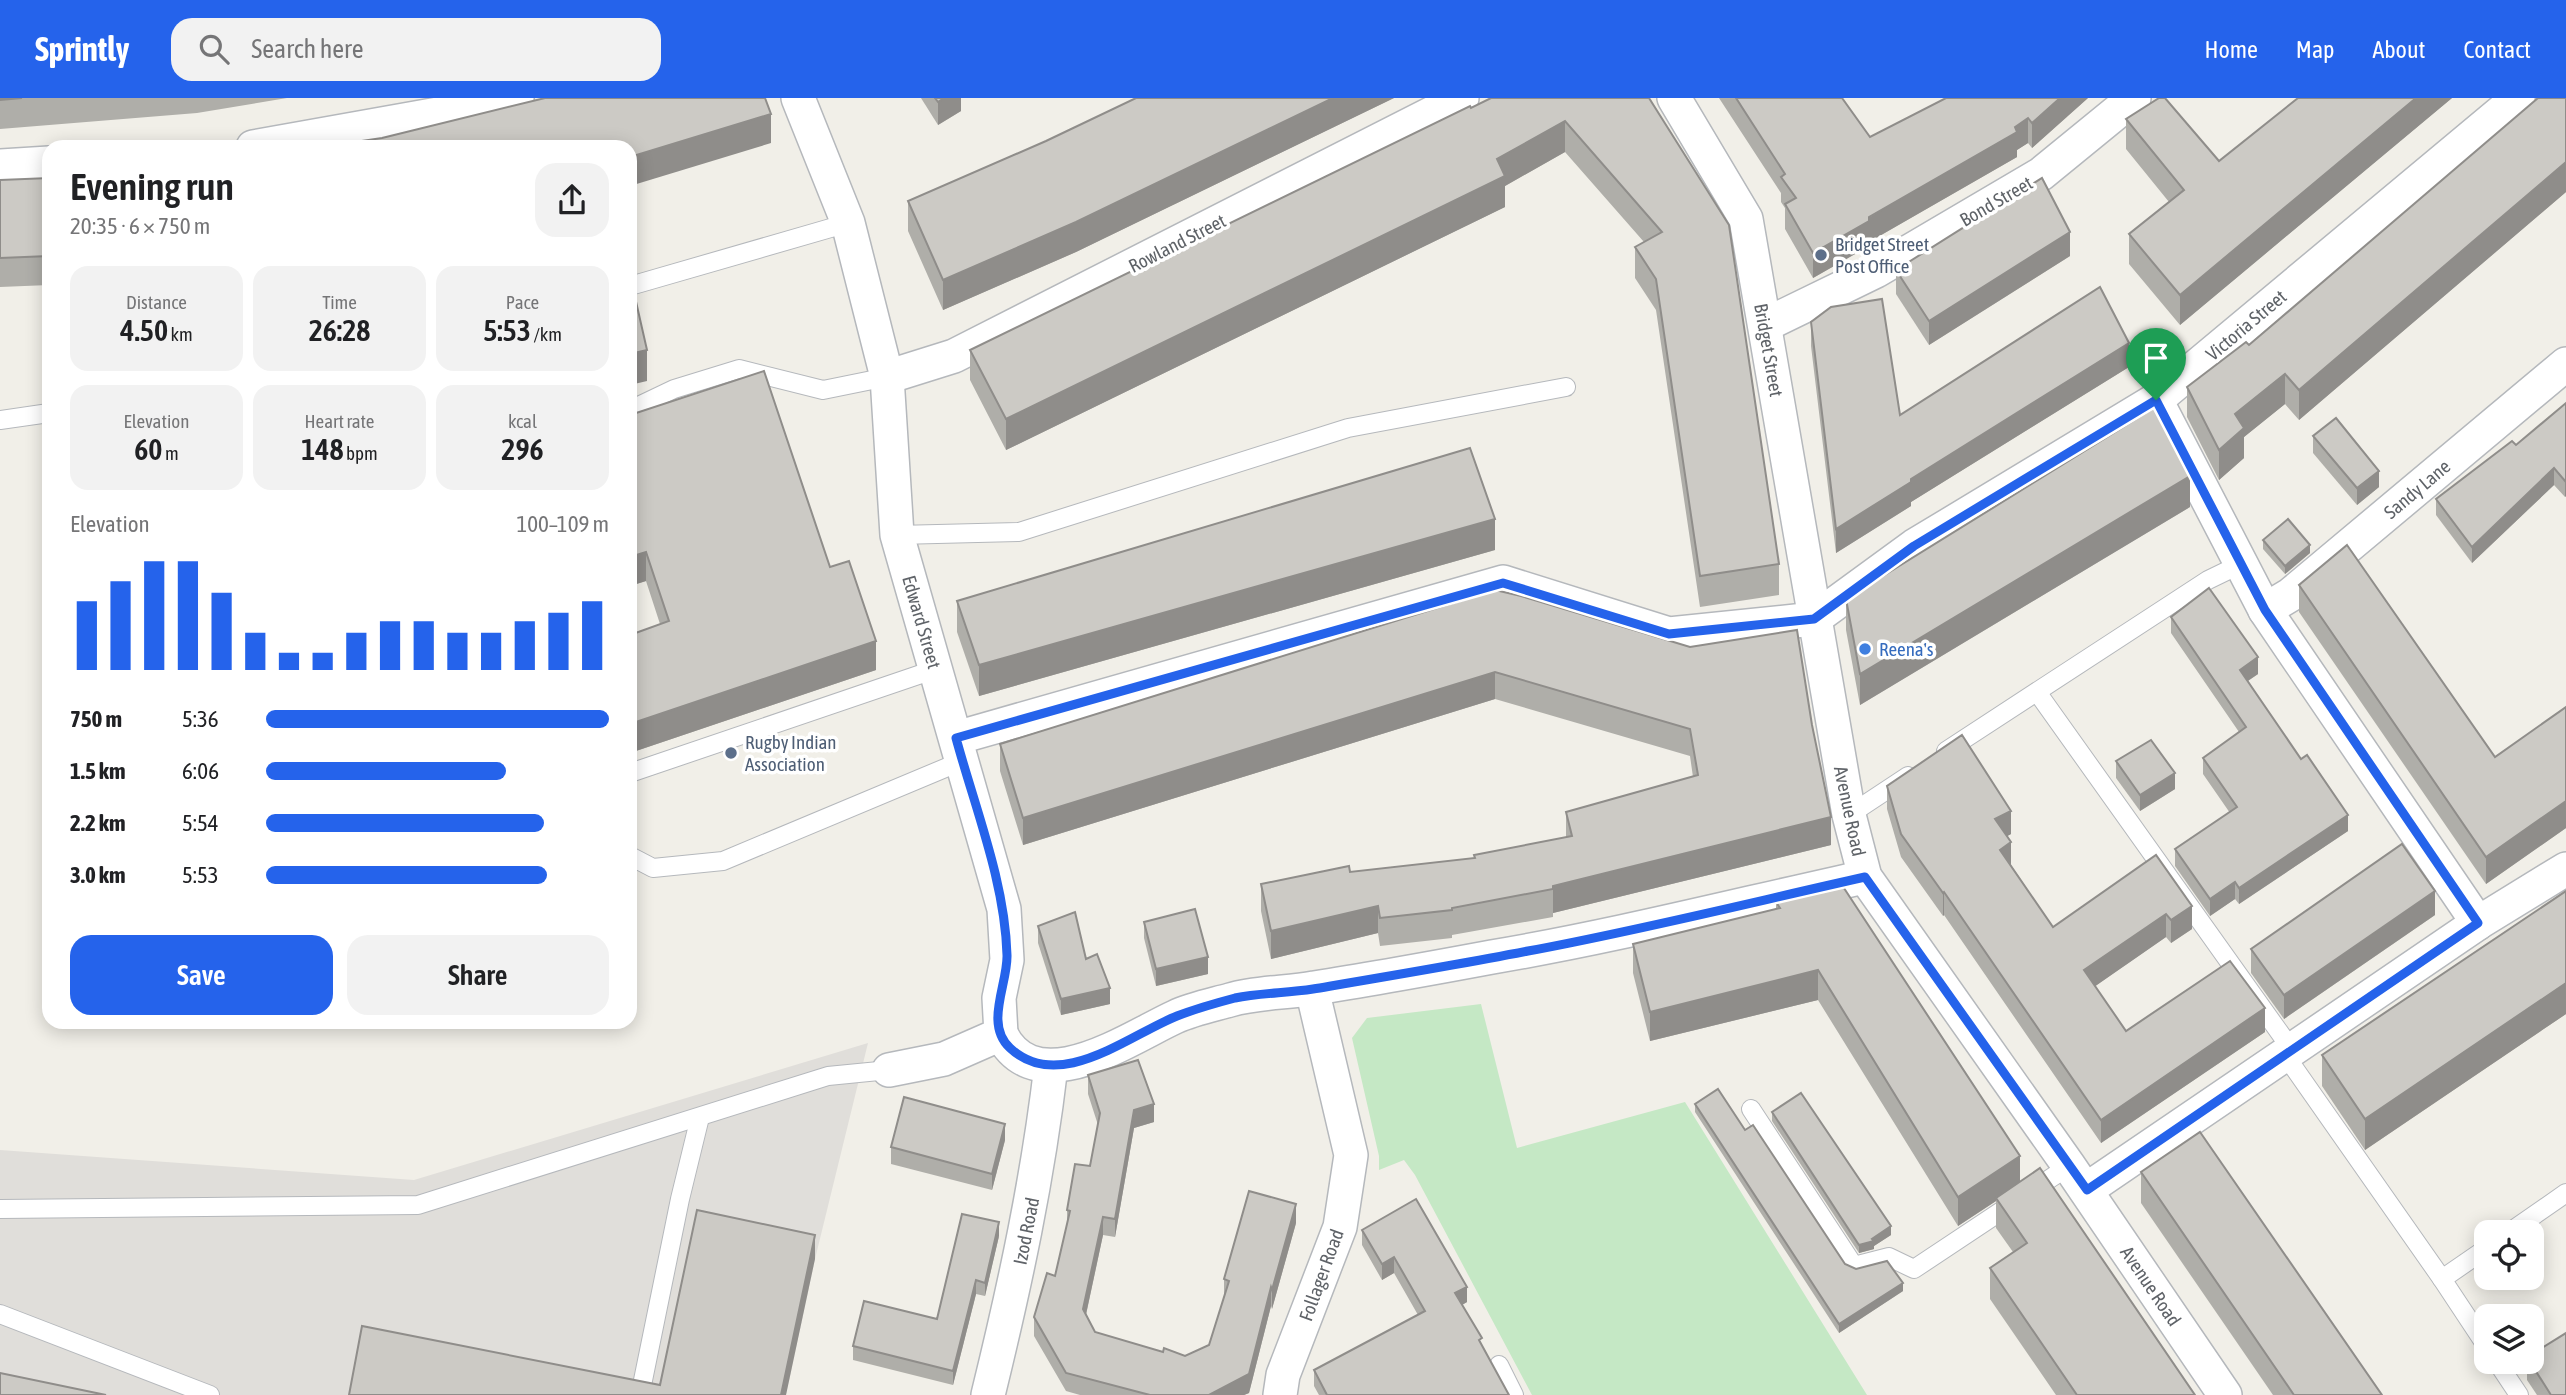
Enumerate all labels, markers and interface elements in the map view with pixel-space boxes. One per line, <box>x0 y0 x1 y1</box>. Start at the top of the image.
search box <box>171 18 661 81</box>
text: Sprintly <box>35 30 129 68</box>
icon: search <box>195 30 233 68</box>
text: Search here <box>251 34 364 64</box>
text: Home <box>2204 36 2258 63</box>
text: Map <box>2296 36 2334 63</box>
text: About <box>2372 36 2425 63</box>
text: Contact <box>2463 36 2531 63</box>
button: share <box>535 163 609 237</box>
text: Evening run <box>70 165 234 208</box>
street label: Bond Street <box>1956 171 2036 231</box>
street label: Rowland Street <box>1125 209 1229 277</box>
text: 20:35 · 6 × 750 m <box>70 213 210 239</box>
place label: Bridget Street Post Office <box>1835 233 1929 277</box>
marker: Bridget Street Post Office <box>1813 247 1829 263</box>
street label: Victoria Street <box>2201 285 2291 365</box>
text: Distance <box>126 291 187 313</box>
text: Time <box>322 291 357 313</box>
text: Pace <box>506 291 539 313</box>
street label: Bridget Street <box>1750 302 1788 398</box>
text: 4.50 <box>120 313 168 347</box>
text: 26:28 <box>309 313 370 347</box>
text: 5:53 <box>483 313 531 347</box>
text: km <box>168 323 193 345</box>
text: /km <box>531 323 562 345</box>
pin <box>2126 328 2186 400</box>
icon: arrive <box>2137 339 2175 377</box>
text: Elevation <box>124 410 189 432</box>
text: Heart rate <box>305 410 374 432</box>
text: kcal <box>508 410 537 432</box>
text: 60 <box>134 432 162 466</box>
text: 148 <box>301 432 344 466</box>
text: 296 <box>501 432 544 466</box>
text: m <box>162 442 179 464</box>
text: bpm <box>344 442 378 464</box>
street label: Sandy Lane <box>2379 455 2455 523</box>
text: Elevation <box>70 511 150 537</box>
text: 100–109 m <box>516 511 609 537</box>
street label: Edward Street <box>898 573 946 671</box>
place label: Reena's <box>1879 638 1934 660</box>
marker: Reena's <box>1857 641 1873 657</box>
text: 750 m <box>70 706 122 732</box>
text: 5:36 <box>182 706 219 732</box>
place label: Rugby Indian Association <box>745 731 837 775</box>
marker: Rugby Indian Association <box>723 745 739 761</box>
text: 1.5 km <box>70 758 126 784</box>
text: 6:06 <box>182 758 219 784</box>
street label: Avenue Road <box>1830 764 1870 858</box>
text: 2.2 km <box>70 810 126 836</box>
text: 5:54 <box>182 810 219 836</box>
text: 3.0 km <box>70 862 126 888</box>
text: 5:53 <box>182 862 219 888</box>
button: Save <box>70 935 333 1015</box>
button: Share <box>347 935 609 1015</box>
street label: Izod Road <box>1009 1195 1043 1267</box>
map controls <box>2474 1220 2544 1374</box>
button: locate <box>2474 1220 2544 1290</box>
street label: Follager Road <box>1294 1226 1348 1324</box>
street label: Avenue Road <box>2116 1242 2186 1330</box>
button: layers <box>2474 1304 2544 1374</box>

